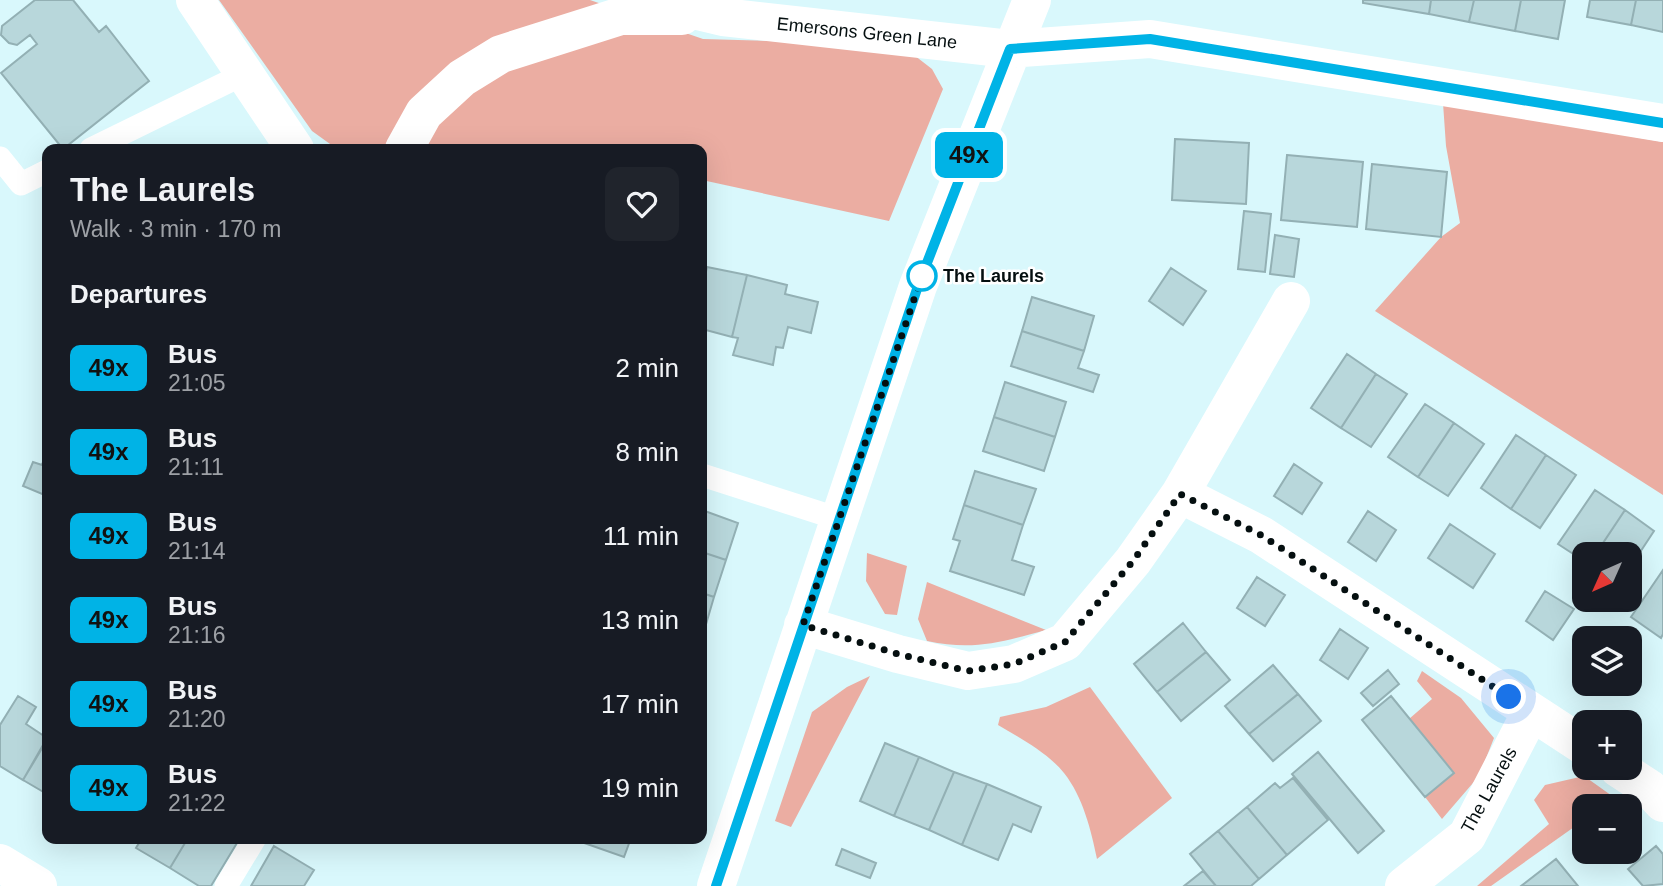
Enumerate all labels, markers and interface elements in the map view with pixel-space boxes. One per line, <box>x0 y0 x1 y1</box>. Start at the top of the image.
street label: Emersons Green Lane <box>776 14 958 52</box>
line badge: 49x <box>929 132 1009 178</box>
text: 49x <box>949 141 989 168</box>
button: heart <box>605 167 679 241</box>
text: The Laurels <box>70 171 255 208</box>
text: Walk · 3 min · 170 m <box>70 216 281 242</box>
marker: The Laurels <box>907 261 937 291</box>
place label: The Laurels <box>943 266 1044 286</box>
text: Departures <box>70 279 207 309</box>
text: Bus <box>168 339 217 369</box>
text: 2 min <box>615 353 679 383</box>
text: 49x <box>88 354 129 381</box>
text: 21:05 <box>168 370 226 396</box>
text: Bus <box>168 423 217 453</box>
text: 8 min <box>615 437 679 467</box>
text: 49x <box>88 438 129 465</box>
text: 21:11 <box>168 454 224 480</box>
text: Bus <box>168 507 217 537</box>
text: 11 min <box>603 521 679 551</box>
text: 49x <box>88 522 129 549</box>
text: 21:14 <box>168 538 226 564</box>
north arrow <box>1572 542 1642 612</box>
map controls <box>1572 542 1642 864</box>
text: Bus <box>168 591 217 621</box>
text: 13 min <box>601 605 679 635</box>
text: 49x <box>88 606 129 633</box>
text: 21:16 <box>168 622 226 648</box>
button: layers <box>1572 626 1642 696</box>
text: Bus <box>168 675 217 705</box>
your location <box>1491 679 1526 714</box>
text: 17 min <box>601 689 679 719</box>
text: 49x <box>88 690 129 717</box>
text: 21:20 <box>168 706 226 732</box>
button: + <box>1572 710 1642 780</box>
street label: The Laurels <box>1457 744 1521 836</box>
text: Bus <box>168 759 217 789</box>
text: 19 min <box>601 773 679 803</box>
text: 49x <box>88 774 129 801</box>
text: 21:22 <box>168 790 226 816</box>
button: − <box>1572 794 1642 864</box>

